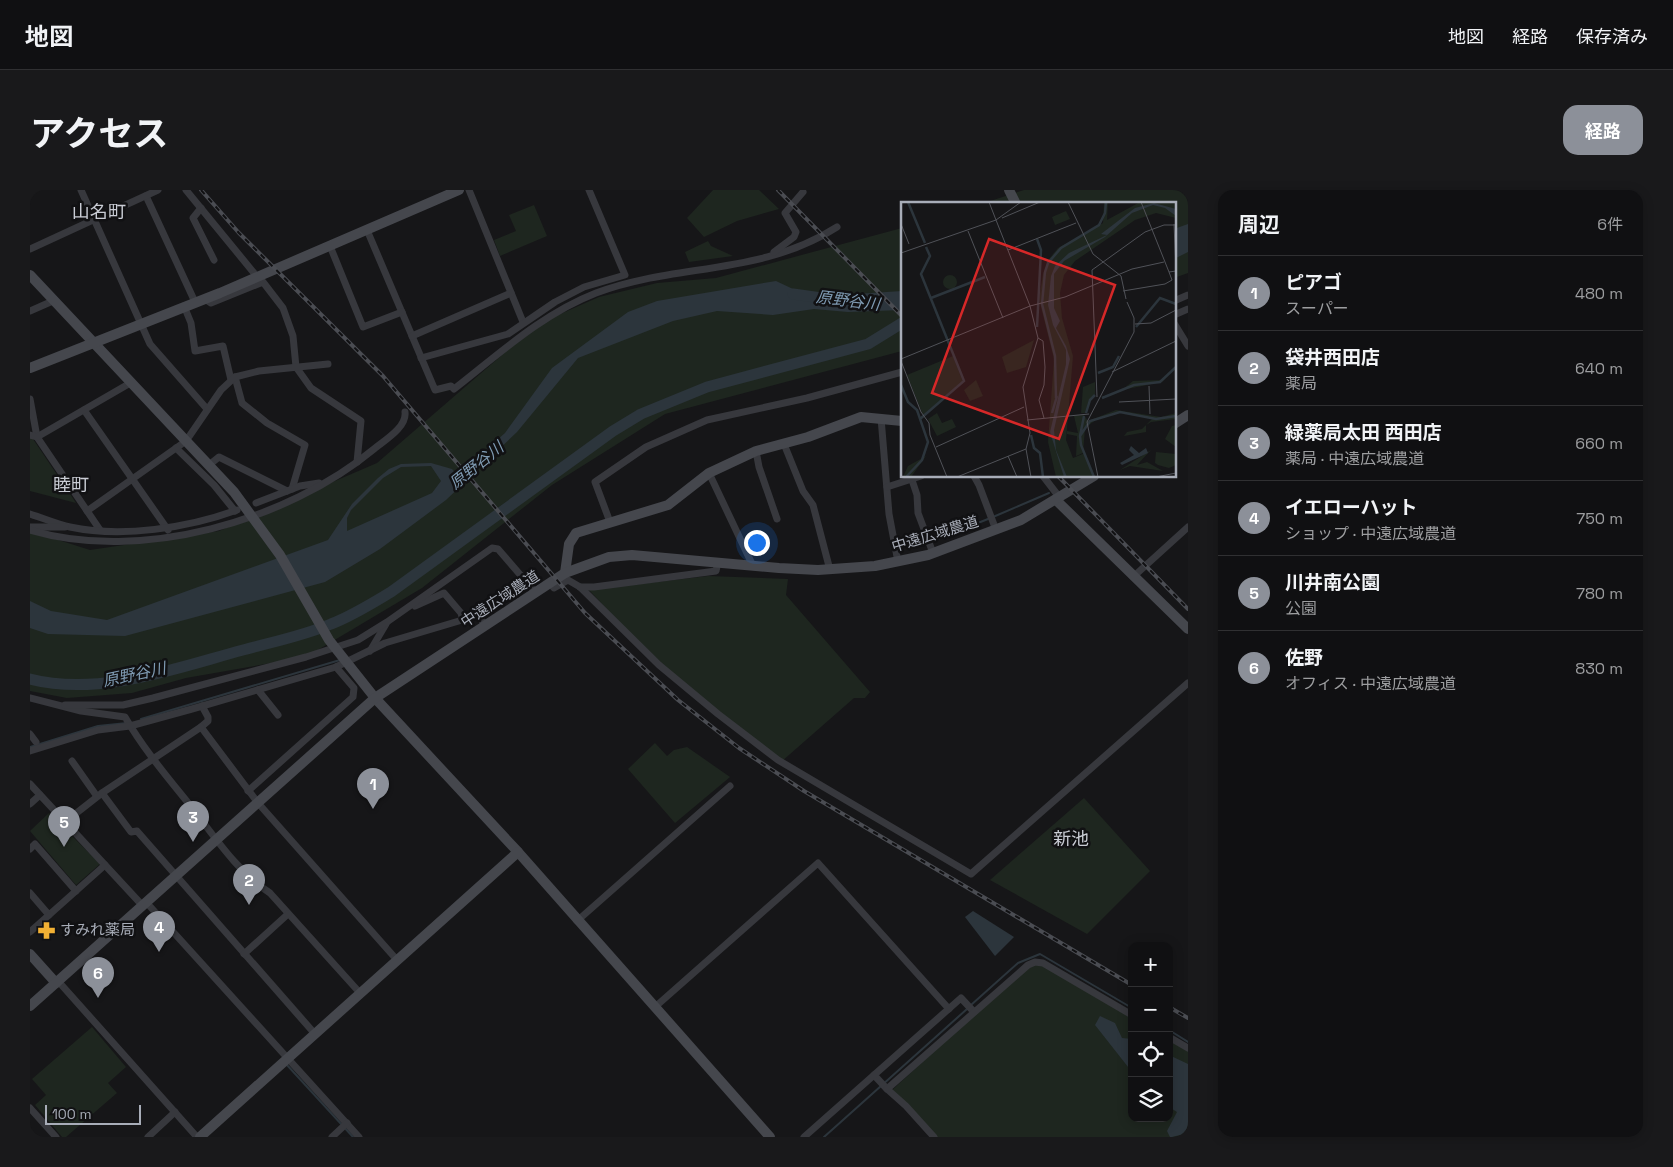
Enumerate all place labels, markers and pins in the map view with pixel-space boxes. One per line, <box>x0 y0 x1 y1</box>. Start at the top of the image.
pin: 1 <box>357 768 389 809</box>
pin: 3 <box>177 801 209 842</box>
pin: 5 <box>48 806 80 847</box>
pin: 2 <box>233 864 265 905</box>
pin: 4 <box>143 911 175 952</box>
pharmacy icon: すみれ薬局 <box>36 920 56 940</box>
place label: すみれ薬局 <box>60 920 135 939</box>
pin: 6 <box>82 957 114 998</box>

